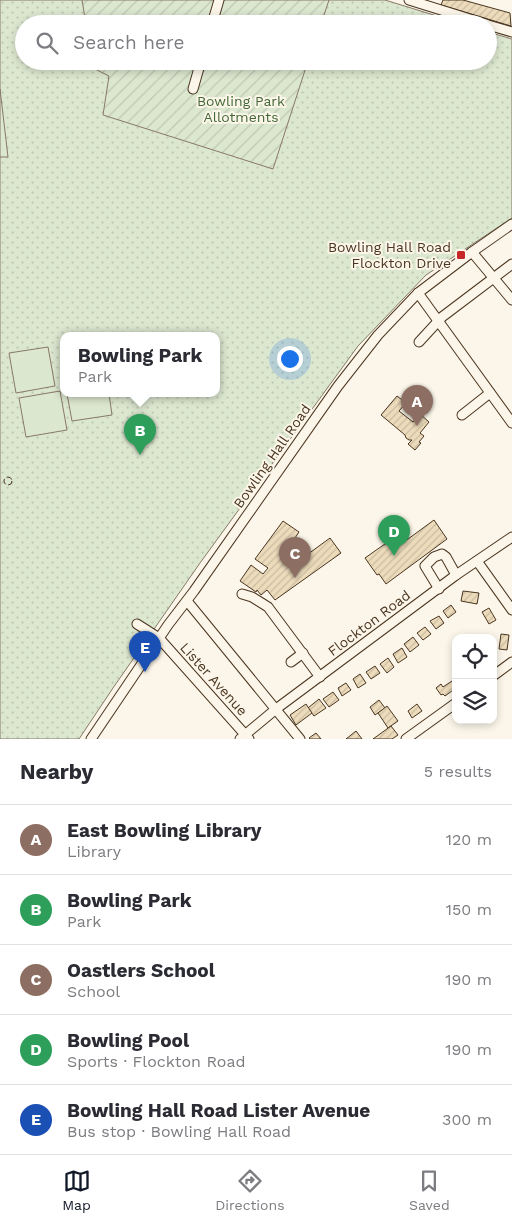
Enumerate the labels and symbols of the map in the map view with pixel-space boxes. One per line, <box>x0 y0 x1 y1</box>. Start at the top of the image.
park label: Bowling Park Allotments <box>197 93 285 125</box>
place label: Bowling Hall Road Flockton Drive <box>328 239 451 271</box>
marker: Bowling Hall Road Flockton Drive <box>455 249 467 261</box>
your location <box>277 346 303 372</box>
pin: A <box>401 385 433 426</box>
street label: Bowling Hall Road <box>230 401 314 511</box>
pin: B <box>124 414 156 455</box>
pin: D <box>378 515 410 556</box>
pin: C <box>279 537 311 578</box>
street label: Flockton Road <box>325 587 413 659</box>
pin: E <box>129 631 161 672</box>
street label: Lister Avenue <box>177 639 251 719</box>

